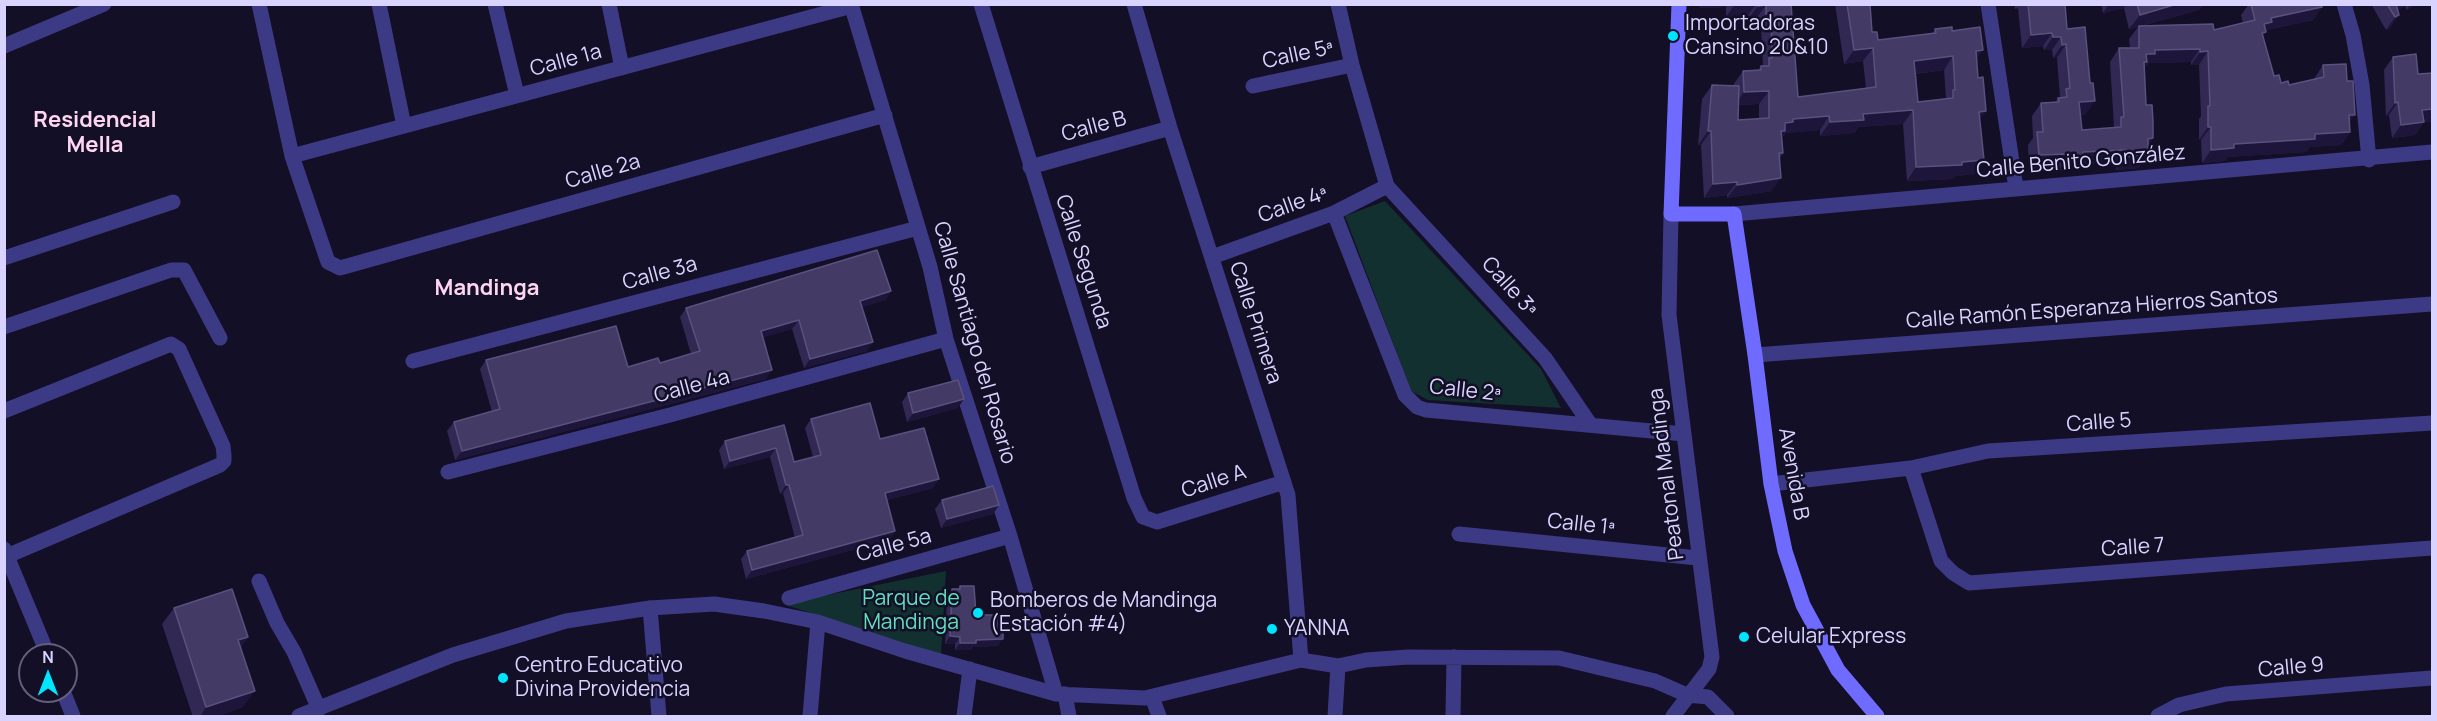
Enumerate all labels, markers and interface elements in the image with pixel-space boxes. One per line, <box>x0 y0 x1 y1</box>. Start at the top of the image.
place label: Importadoras Cansino 20&10 <box>1685 11 1829 61</box>
marker: Importadoras Cansino 20&10 <box>1666 29 1680 43</box>
street label: Calle 5ª <box>1260 35 1336 75</box>
street label: Calle 1a <box>528 39 604 83</box>
street label: Calle B <box>1059 106 1129 148</box>
district label: Residencial Mella <box>33 108 157 160</box>
street label: Calle Benito González <box>1975 140 2187 184</box>
street label: Calle 2a <box>563 149 643 195</box>
street label: Calle 4ª <box>1255 181 1331 229</box>
street label: Calle Segunda <box>1049 192 1117 332</box>
street label: Calle Santiago del Rosario <box>927 219 1021 467</box>
street label: Calle 3a <box>620 252 700 296</box>
street label: Calle 3ª <box>1476 252 1542 322</box>
street label: Calle Primera <box>1223 259 1287 387</box>
district label: Mandinga <box>435 276 539 302</box>
street label: Calle Ramón Esperanza Hierros Santos <box>1905 283 2279 335</box>
street label: Calle 4a <box>652 365 732 409</box>
street label: Calle 2ª <box>1428 375 1502 407</box>
street label: Peatonal Madinga <box>1644 386 1690 562</box>
street label: Calle 5 <box>2066 408 2132 438</box>
street label: Avenida B <box>1772 426 1814 522</box>
street label: Calle A <box>1179 460 1249 504</box>
street label: Calle 1ª <box>1546 509 1616 541</box>
street label: Calle 5a <box>854 524 934 568</box>
street label: Calle 7 <box>2100 533 2166 563</box>
park label: Parque de Mandinga <box>862 586 960 636</box>
place label: Bomberos de Mandinga (Estación #4) <box>990 588 1217 638</box>
marker: Bomberos de Mandinga (Estación #4) <box>971 606 985 620</box>
place label: YANNA <box>1284 616 1350 642</box>
marker: YANNA <box>1265 622 1279 636</box>
place label: Celular Express <box>1756 624 1906 650</box>
marker: Celular Express <box>1737 630 1751 644</box>
north arrow <box>18 643 78 703</box>
text: N <box>42 646 54 668</box>
place label: Centro Educativo Divina Providencia <box>515 653 690 703</box>
street label: Calle 9 <box>2257 653 2325 683</box>
marker: Centro Educativo Divina Providencia <box>496 671 510 685</box>

